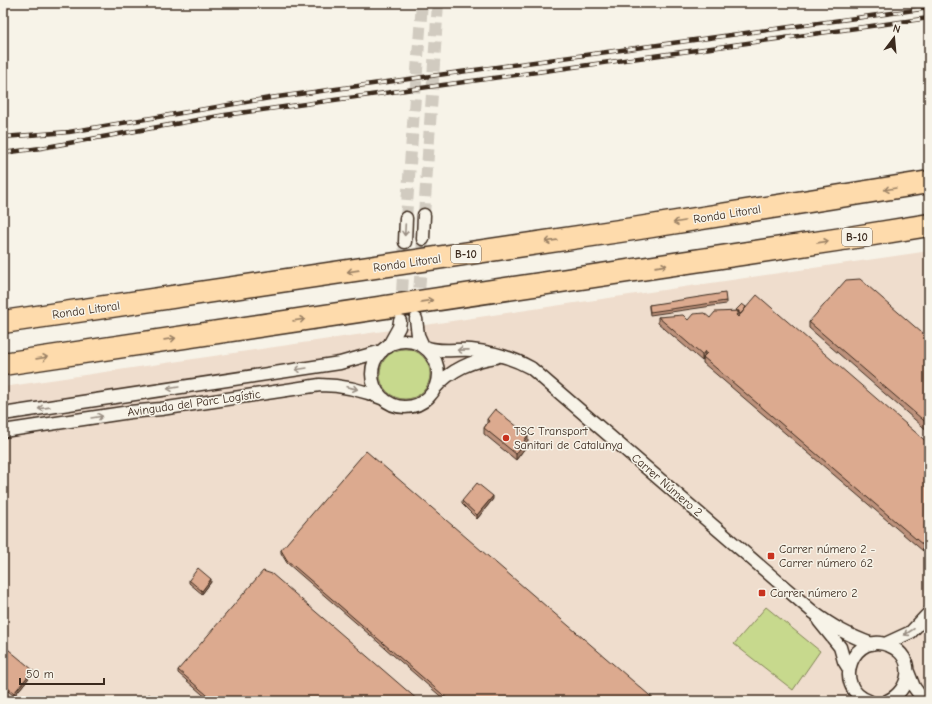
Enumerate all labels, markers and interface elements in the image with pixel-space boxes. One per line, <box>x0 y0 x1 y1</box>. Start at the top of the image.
north arrow <box>874 18 914 58</box>
text: N <box>891 22 902 36</box>
one-way arrow <box>884 185 897 193</box>
street label: Ronda Litoral <box>692 202 762 226</box>
one-way arrow <box>673 218 686 226</box>
one-way arrow <box>402 223 409 236</box>
road number: B-10 <box>842 228 872 246</box>
one-way arrow <box>544 237 557 245</box>
one-way arrow <box>816 238 829 246</box>
road number: B-10 <box>451 245 481 263</box>
street label: Ronda Litoral <box>372 251 442 275</box>
one-way arrow <box>655 262 668 270</box>
one-way arrow <box>347 267 360 275</box>
one-way arrow <box>420 297 433 305</box>
street label: Ronda Litoral <box>51 298 121 322</box>
one-way arrow <box>292 316 305 324</box>
one-way arrow <box>163 335 176 343</box>
one-way arrow <box>457 346 470 354</box>
one-way arrow <box>35 354 48 362</box>
one-way arrow <box>295 365 308 373</box>
one-way arrow <box>167 384 180 392</box>
one-way arrow <box>345 384 358 392</box>
street label: Avinguda del Parc Logístic <box>127 387 262 419</box>
one-way arrow <box>38 404 51 412</box>
one-way arrow <box>90 413 103 421</box>
place label: TSC Transport Sanitari de Catalunya <box>514 424 623 452</box>
marker: TSC Transport Sanitari de Catalunya <box>501 433 511 443</box>
street label: Carrer Número 2 <box>629 451 705 519</box>
place label: Carrer número 2 - Carrer número 62 <box>779 542 876 570</box>
marker: Carrer número 2 - Carrer número 62 <box>766 551 776 561</box>
place label: Carrer número 2 <box>770 586 858 600</box>
marker: Carrer número 2 <box>757 588 767 598</box>
one-way arrow <box>903 628 915 636</box>
scale bar <box>20 660 104 686</box>
text: 50 m <box>26 667 54 681</box>

